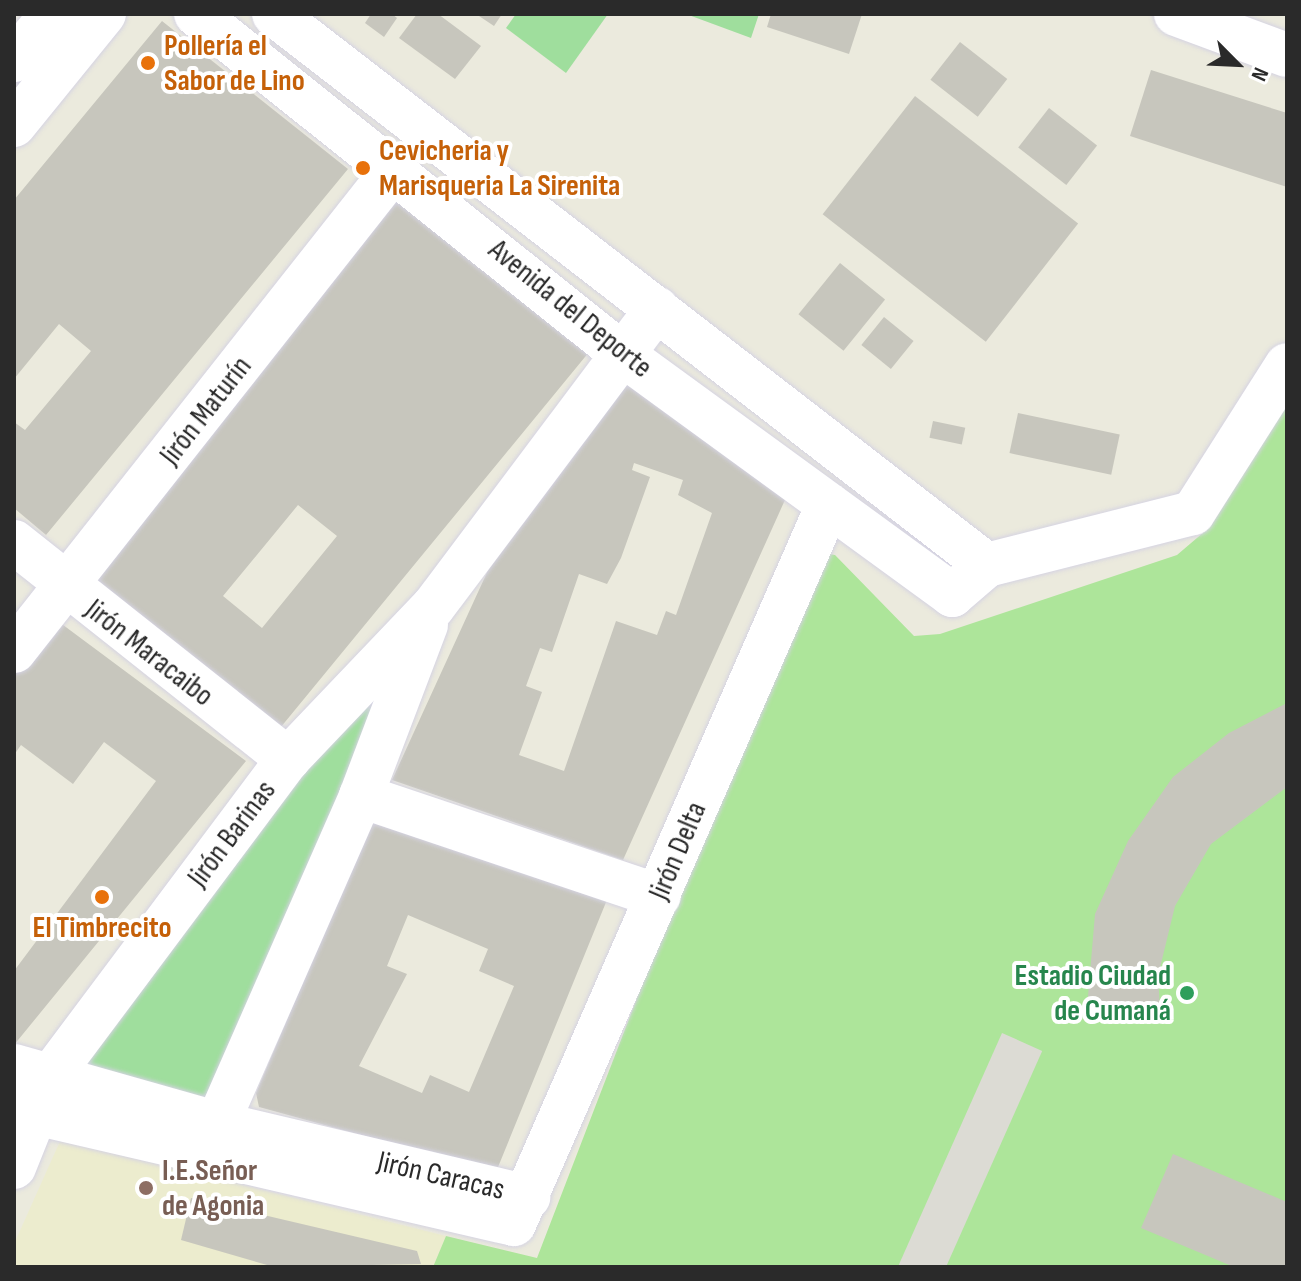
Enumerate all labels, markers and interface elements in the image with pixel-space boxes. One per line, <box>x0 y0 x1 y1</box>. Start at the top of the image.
north arrow <box>1197 24 1277 104</box>
place label: Pollería el Sabor de Lino <box>164 28 305 98</box>
marker: Pollería el Sabor de Lino <box>139 54 157 72</box>
text: N <box>1245 63 1274 85</box>
place label: Cevicheria y Marisqueria La Sirenita <box>379 133 620 204</box>
marker: Cevicheria y Marisqueria La Sirenita <box>354 159 372 177</box>
street label: Avenida del Deporte <box>481 232 659 386</box>
street label: Jirón Maturín <box>152 349 260 473</box>
street label: Jirón Maracaibo <box>78 592 220 714</box>
street label: Jirón Barinas <box>180 774 284 894</box>
street label: Jirón Delta <box>641 797 715 905</box>
marker: El Timbrecito <box>93 888 111 906</box>
place label: El Timbrecito <box>32 910 172 946</box>
place label: Estadio Ciudad de Cumaná <box>1014 958 1171 1028</box>
marker: Estadio Ciudad de Cumaná <box>1178 984 1196 1002</box>
street label: Jirón Caracas <box>374 1144 508 1208</box>
place label: I.E.Señor de Agonia <box>162 1153 264 1224</box>
marker: I.E.Señor de Agonia <box>137 1179 155 1197</box>

